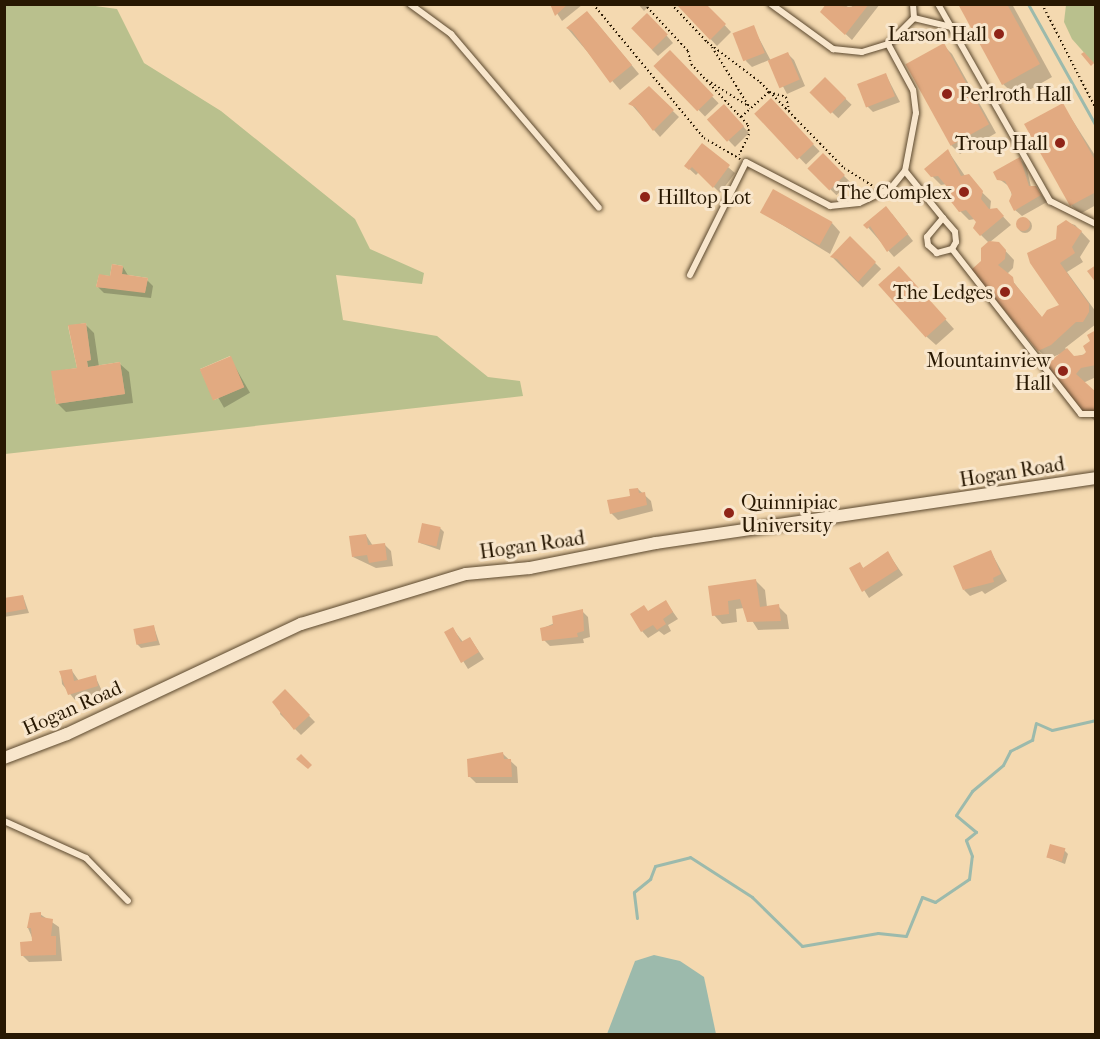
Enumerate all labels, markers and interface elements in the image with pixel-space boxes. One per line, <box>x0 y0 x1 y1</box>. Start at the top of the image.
place label: Larson Hall <box>888 22 987 46</box>
marker: Larson Hall <box>992 27 1006 41</box>
place label: Perlroth Hall <box>959 82 1072 106</box>
marker: Perlroth Hall <box>940 87 954 101</box>
place label: Troup Hall <box>955 131 1048 155</box>
marker: Troup Hall <box>1053 136 1067 150</box>
place label: The Complex <box>836 180 952 204</box>
place label: Hilltop Lot <box>657 185 751 209</box>
marker: The Complex <box>957 185 971 199</box>
marker: Hilltop Lot <box>638 190 652 204</box>
place label: The Ledges <box>893 280 993 304</box>
marker: The Ledges <box>998 285 1012 299</box>
place label: Mountainview Hall <box>926 348 1051 395</box>
marker: Mountainview Hall <box>1056 364 1070 378</box>
street label: Hogan Road <box>958 452 1066 492</box>
place label: Quinnipiac University <box>741 490 838 537</box>
marker: Quinnipiac University <box>722 506 736 520</box>
street label: Hogan Road <box>478 526 586 564</box>
street label: Hogan Road <box>19 675 125 741</box>

